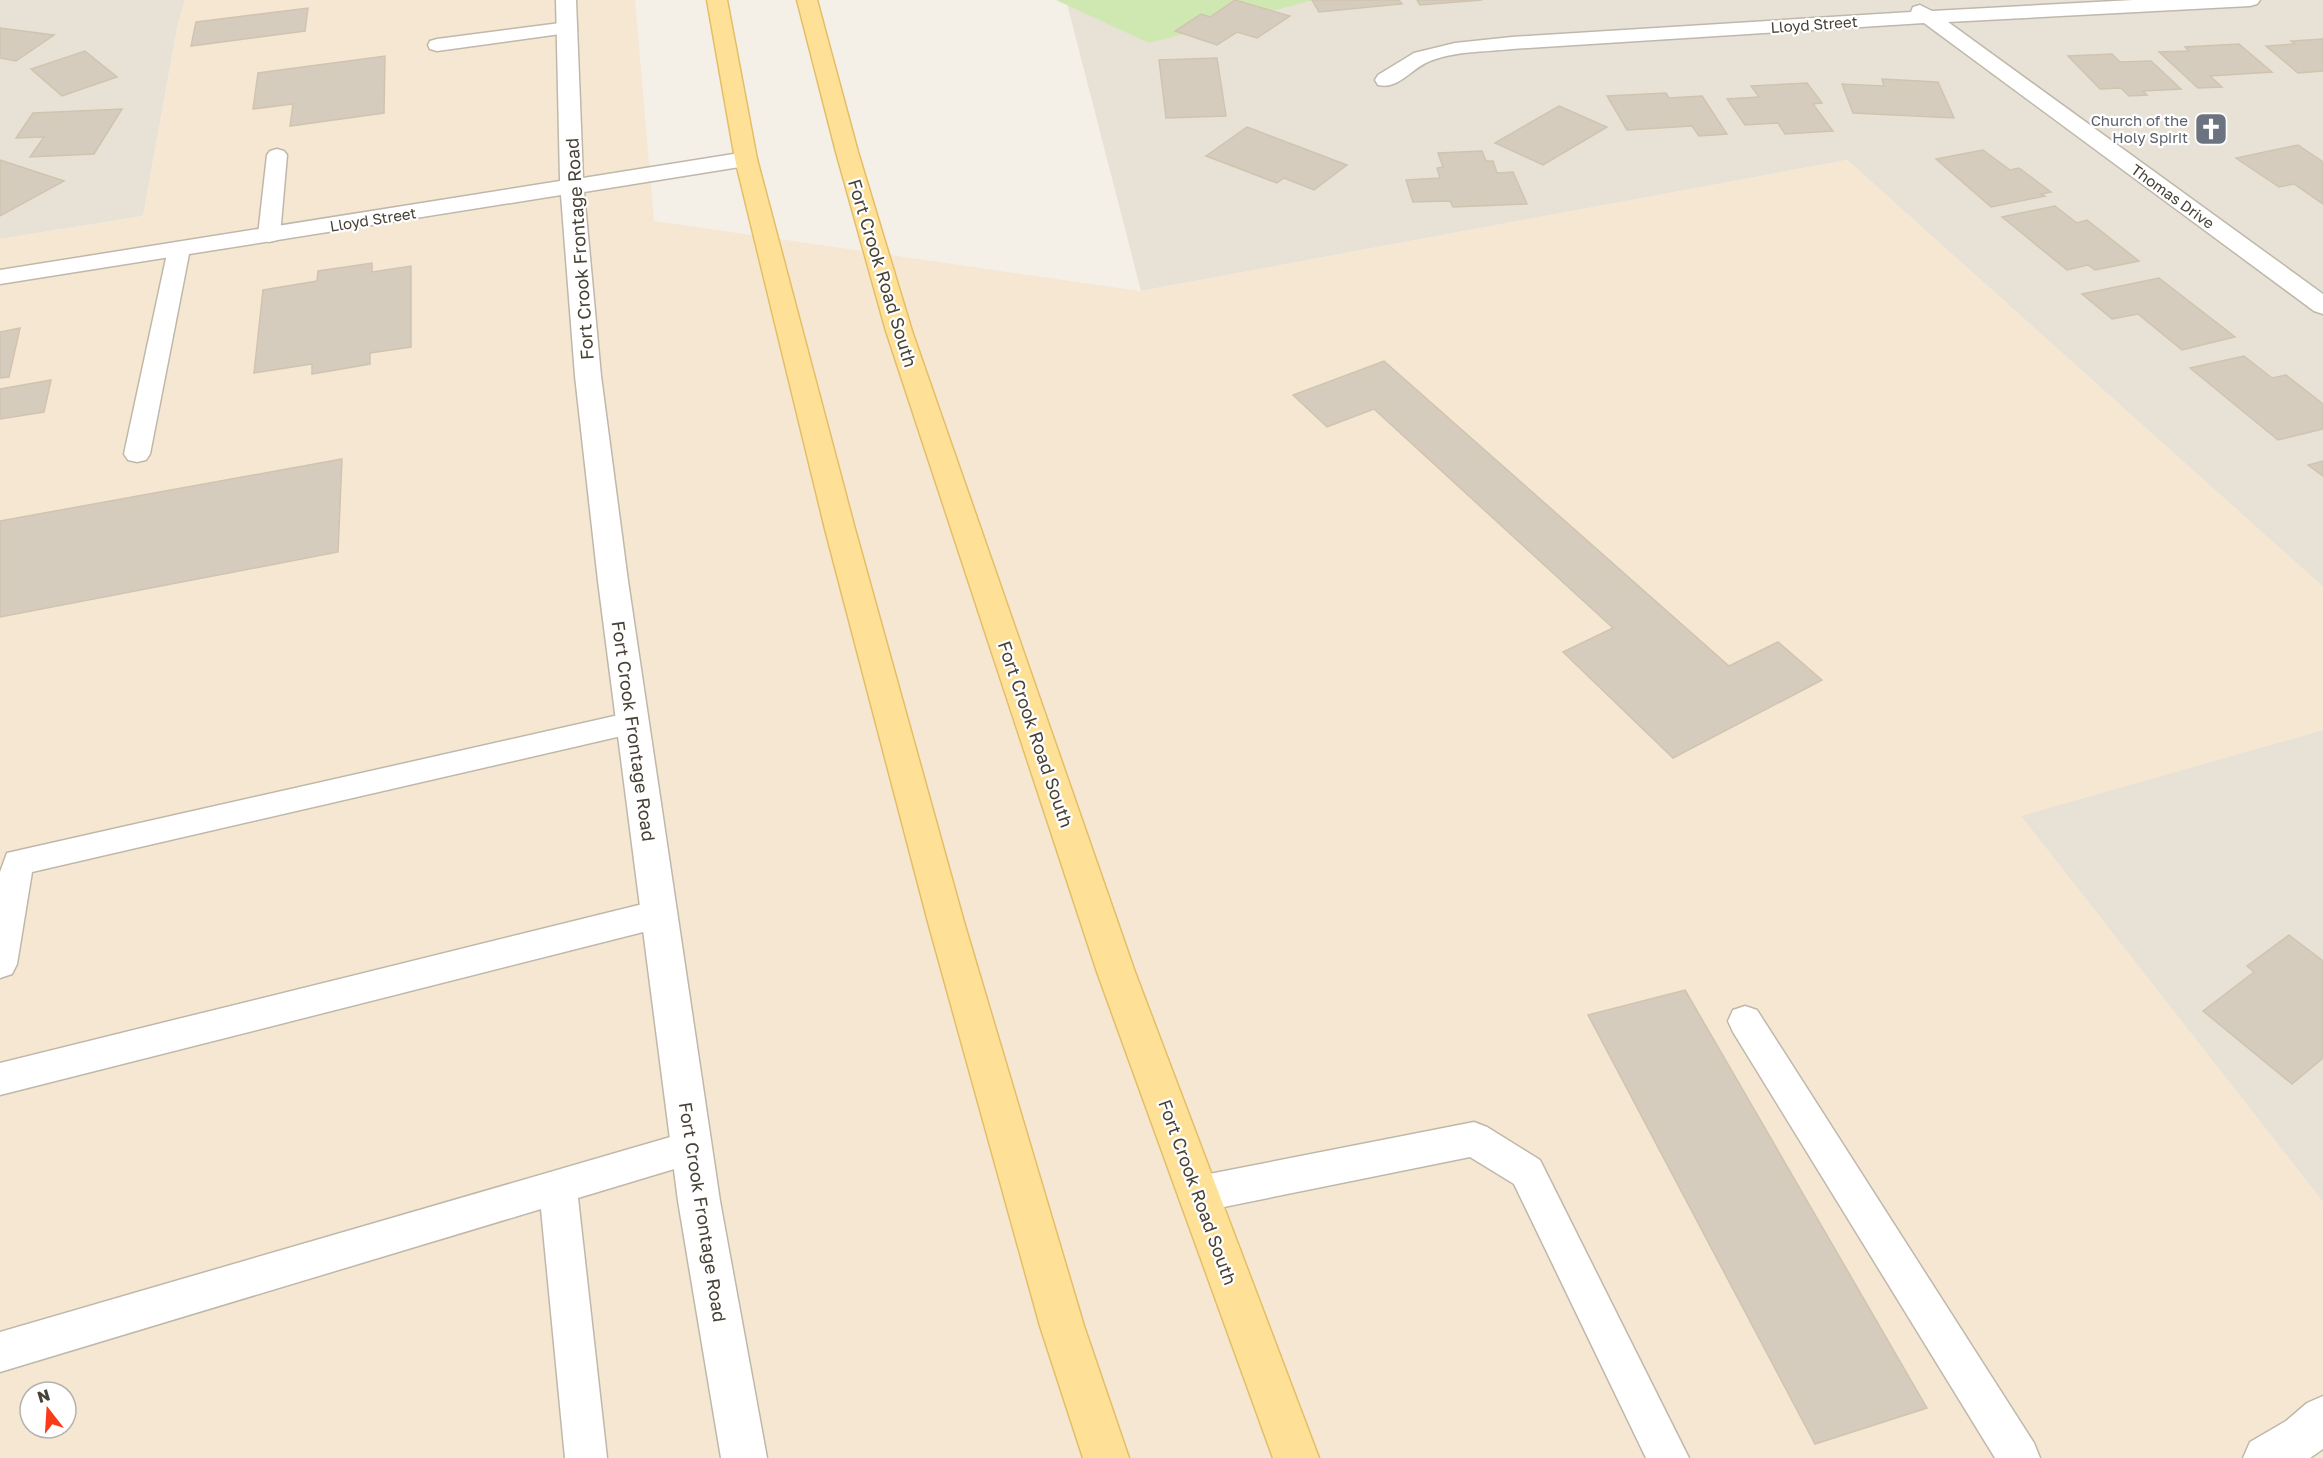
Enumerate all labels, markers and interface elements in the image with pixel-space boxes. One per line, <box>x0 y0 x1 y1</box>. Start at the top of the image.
street label: Lloyd Street <box>1770 12 1858 36</box>
place label: Church of the Holy Spirit <box>2091 111 2188 146</box>
church icon: Church of the Holy Spirit <box>2193 111 2229 147</box>
street label: Fort Crook Frontage Road <box>560 137 598 361</box>
street label: Thomas Drive <box>2128 160 2218 232</box>
street label: Fort Crook Road South <box>844 176 922 370</box>
street label: Lloyd Street <box>329 203 417 235</box>
street label: Fort Crook Frontage Road <box>608 619 660 843</box>
street label: Fort Crook Road South <box>994 638 1078 830</box>
street label: Fort Crook Road South <box>1154 1096 1242 1288</box>
street label: Fort Crook Frontage Road <box>675 1100 731 1324</box>
north arrow <box>18 1380 78 1440</box>
text: N <box>35 1384 52 1407</box>

